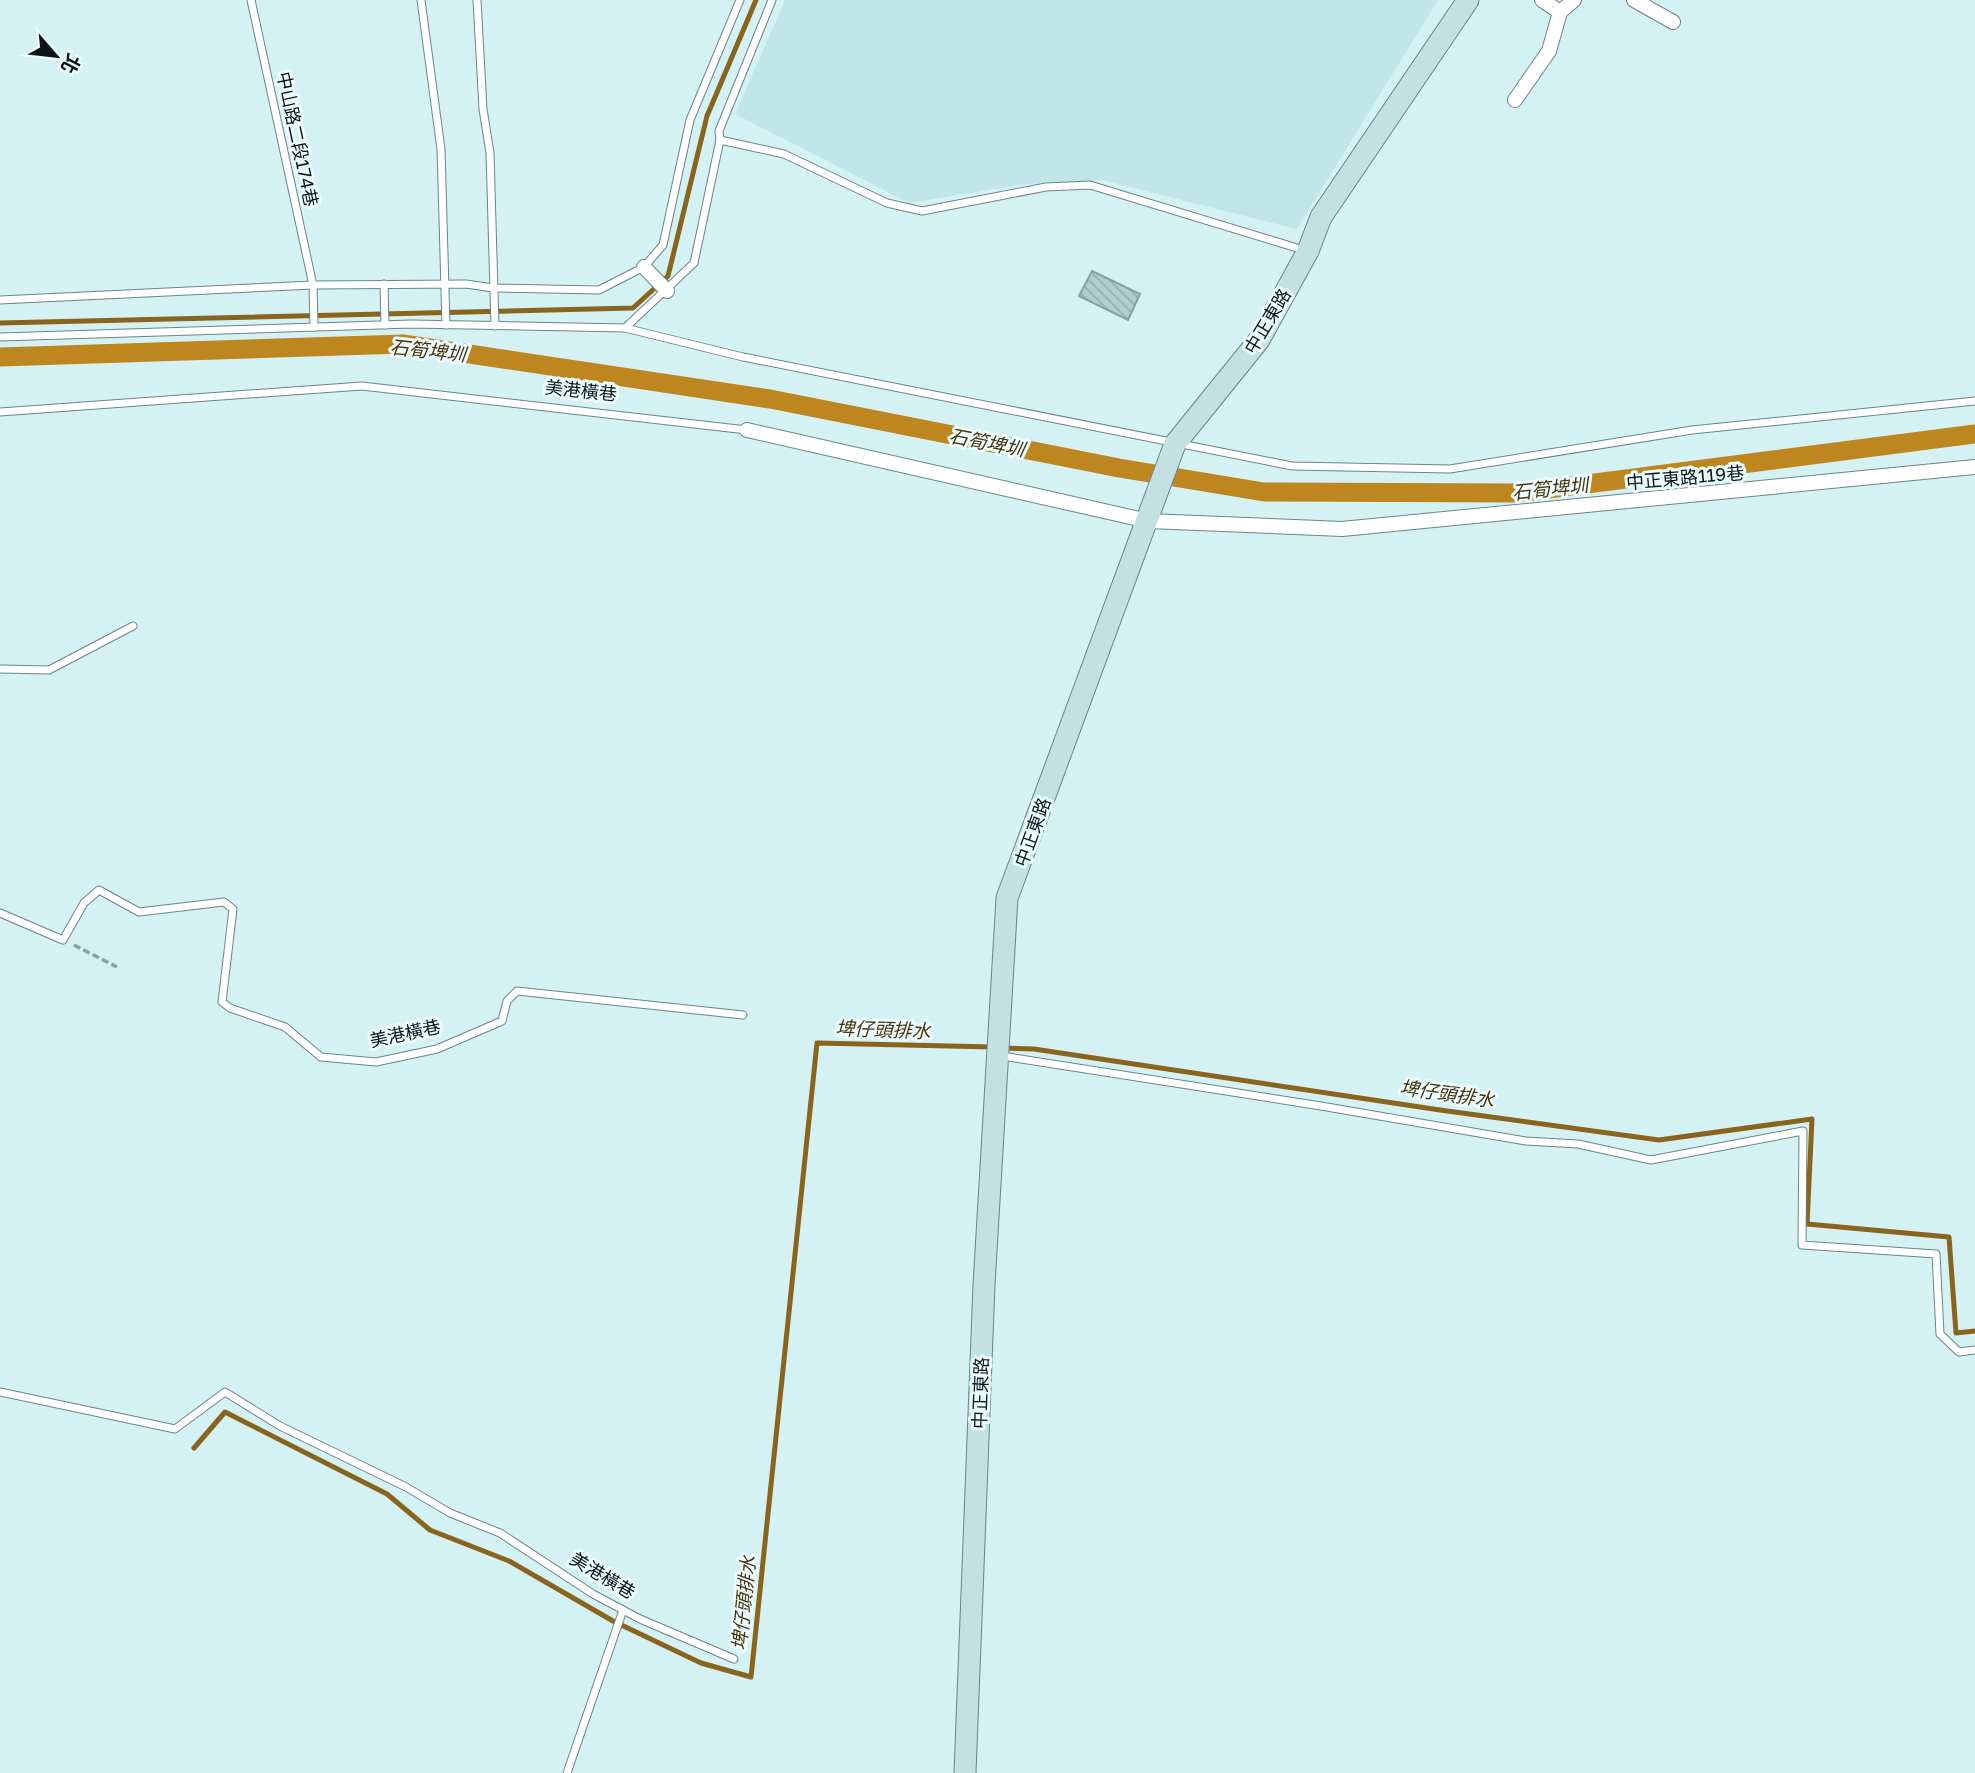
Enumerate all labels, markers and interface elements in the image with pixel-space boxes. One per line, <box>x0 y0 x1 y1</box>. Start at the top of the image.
north arrow <box>21 21 91 91</box>
text: 北 <box>57 50 86 78</box>
street label: 中山路二段174巷 <box>273 70 323 208</box>
street label: 中正東路 <box>1239 284 1295 358</box>
water label: 石筍埤圳 <box>389 335 470 366</box>
street label: 美港橫巷 <box>544 375 618 405</box>
water label: 石筍埤圳 <box>947 423 1029 461</box>
street label: 中正東路119巷 <box>1625 461 1745 493</box>
water label: 石筍埤圳 <box>1511 472 1592 503</box>
street label: 中正東路 <box>1009 794 1055 870</box>
street label: 美港橫巷 <box>367 1015 443 1051</box>
water label: 埤仔頭排水 <box>835 1016 932 1042</box>
water label: 埤仔頭排水 <box>1398 1075 1497 1111</box>
street label: 中正東路 <box>968 1357 992 1429</box>
street label: 美港橫巷 <box>566 1547 640 1603</box>
water label: 埤仔頭排水 <box>727 1554 760 1651</box>

